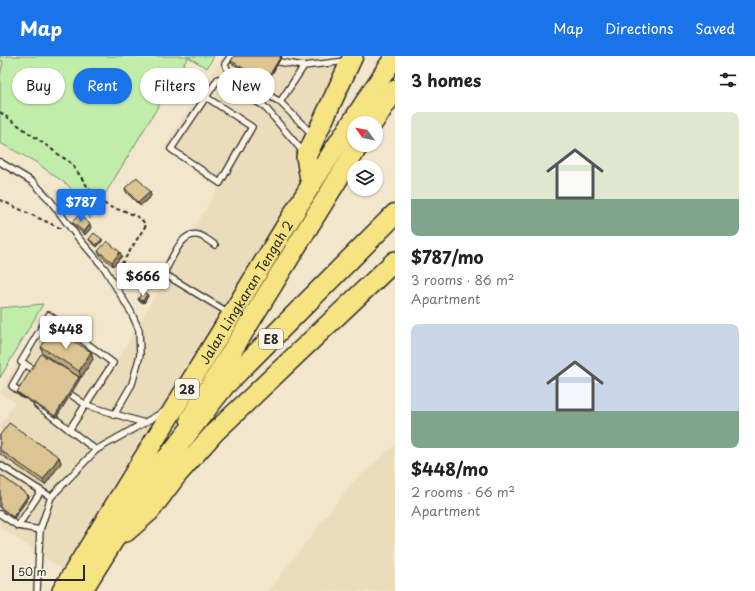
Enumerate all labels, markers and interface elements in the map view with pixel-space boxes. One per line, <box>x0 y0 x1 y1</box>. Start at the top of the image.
text: Map <box>20 14 62 42</box>
text: Map <box>553 18 583 39</box>
text: Directions <box>605 18 673 39</box>
text: Saved <box>695 18 735 39</box>
text: 3 homes <box>411 67 481 93</box>
chip: Buy <box>12 68 65 104</box>
chip: Rent <box>73 68 132 104</box>
chip: Filters <box>140 68 209 104</box>
chip: New <box>217 68 275 104</box>
icon: filters <box>717 69 739 91</box>
north arrow <box>347 116 383 152</box>
map controls <box>347 116 383 196</box>
icon: home <box>539 138 611 210</box>
button: layers <box>347 160 383 196</box>
pin: $787 <box>57 189 105 223</box>
text: $787 <box>66 192 96 211</box>
street label: Jalan Lingkaran Tengah 2 <box>194 216 297 367</box>
text: $787/mo <box>411 244 484 270</box>
pin: $666 <box>119 263 167 297</box>
text: $666 <box>126 266 160 285</box>
text: 3 rooms · 86 m² <box>411 270 514 289</box>
text: Apartment <box>411 289 480 308</box>
pin: $448 <box>42 316 90 350</box>
text: $448 <box>49 319 83 338</box>
road number: E8 <box>259 329 283 349</box>
icon: home <box>539 350 611 422</box>
road number: 28 <box>175 379 199 399</box>
text: $448/mo <box>411 456 488 482</box>
text: 2 rooms · 66 m² <box>411 482 515 501</box>
text: Apartment <box>411 501 480 520</box>
scale bar <box>12 563 85 582</box>
text: 50 m <box>18 563 47 580</box>

